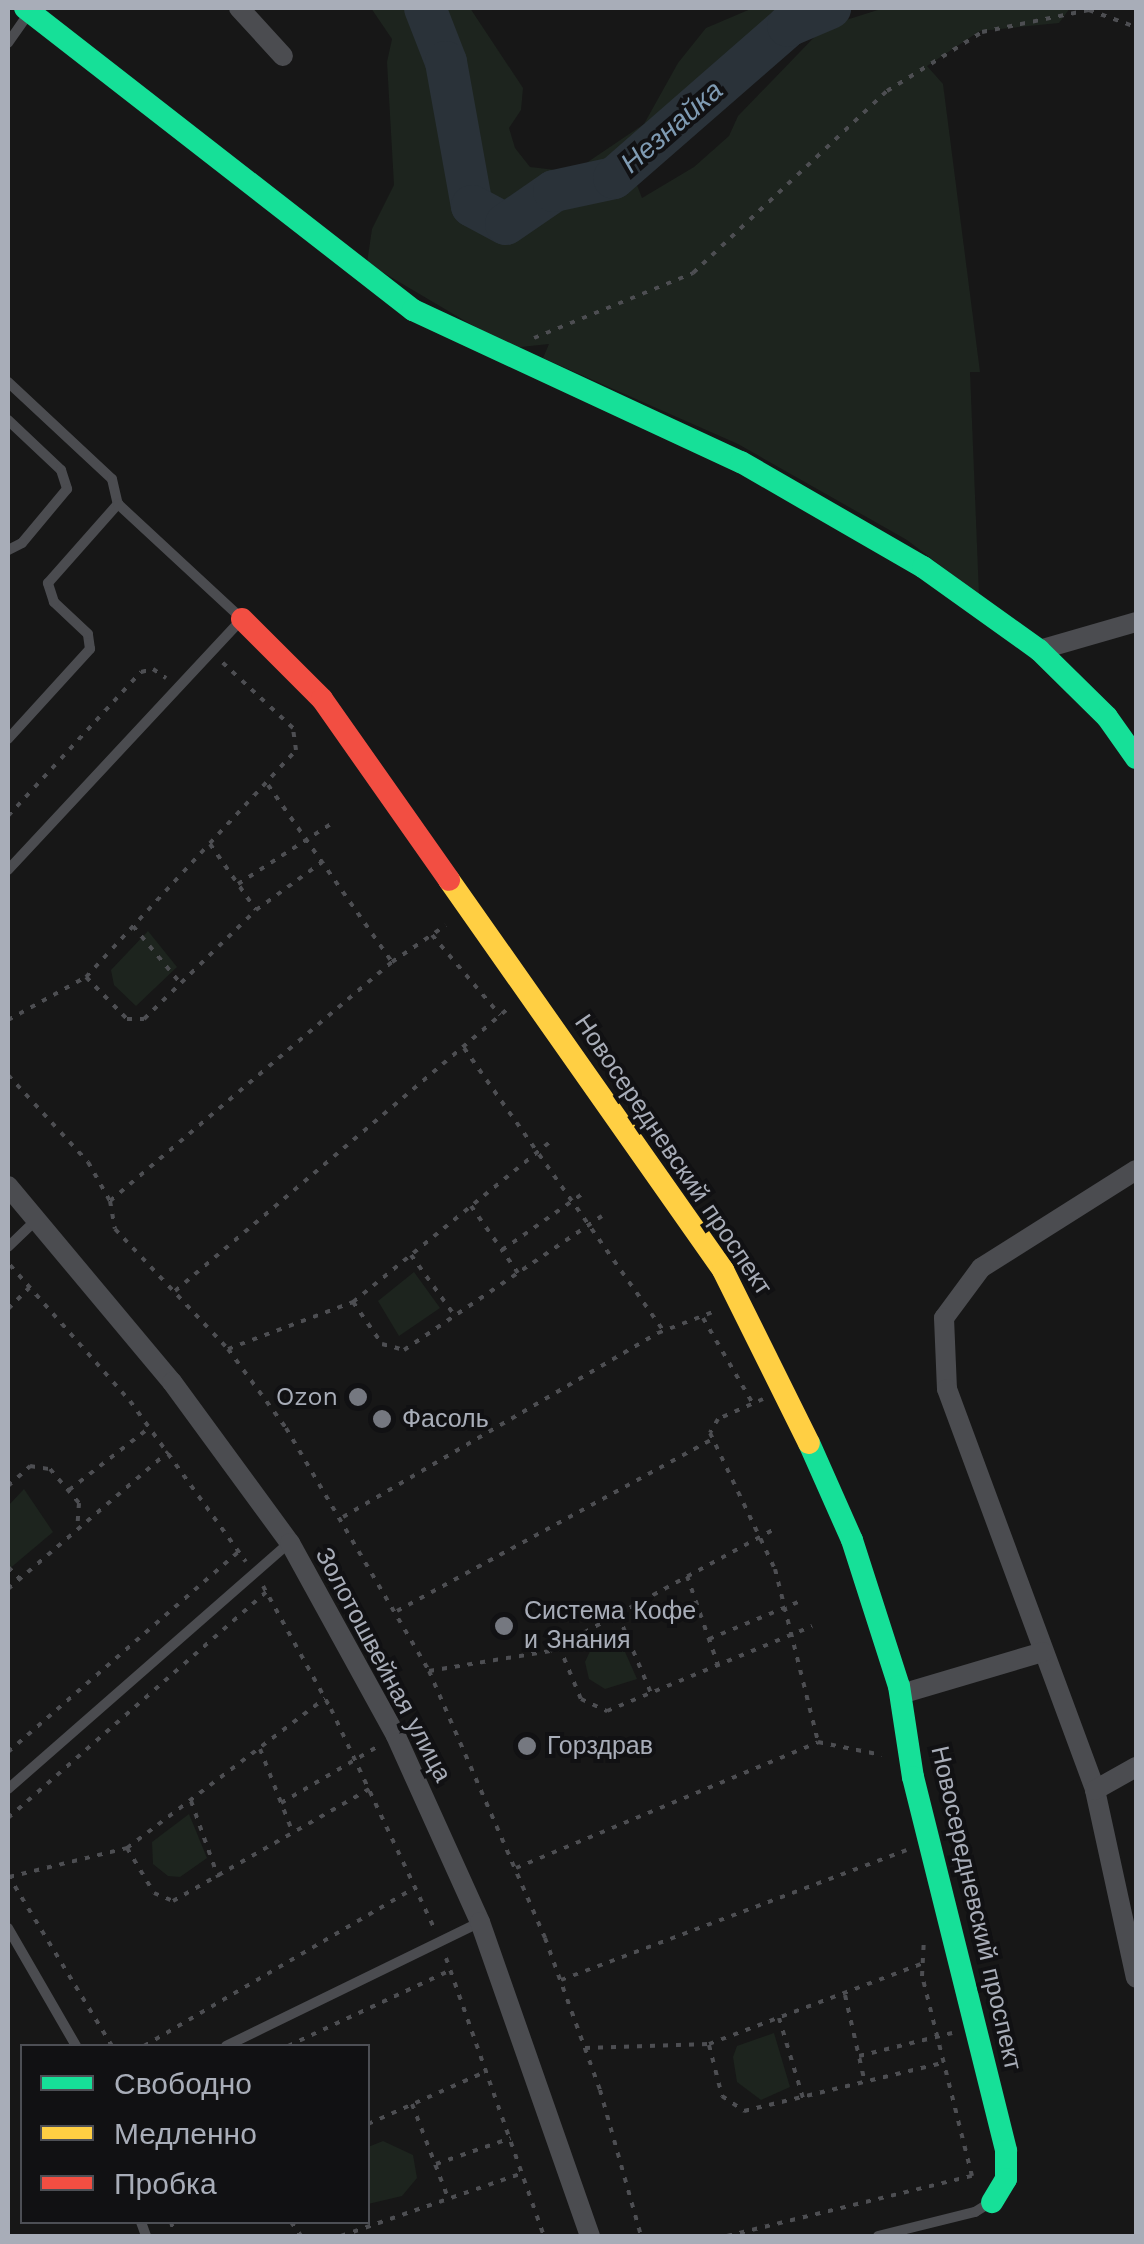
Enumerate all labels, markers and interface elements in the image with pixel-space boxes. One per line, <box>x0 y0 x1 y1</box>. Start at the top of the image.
water label: Незнайка <box>614 74 730 180</box>
street label: Новосередневский проспект <box>568 1009 778 1301</box>
place label: Ozon <box>276 1382 338 1412</box>
marker: Ozon <box>347 1386 369 1408</box>
place label: Фасоль <box>402 1404 489 1434</box>
marker: Фасоль <box>371 1408 393 1430</box>
street label: Золотошвейная улица <box>308 1543 458 1787</box>
place label: Система Кофе и Знания <box>524 1597 696 1656</box>
marker: Система Кофе и Знания <box>493 1615 515 1637</box>
place label: Горздрав <box>547 1731 653 1761</box>
marker: Горздрав <box>516 1735 538 1757</box>
street label: Новосередневский проспект <box>924 1743 1028 2073</box>
legend <box>20 2044 370 2224</box>
text: Свободно <box>114 2066 252 2101</box>
text: Медленно <box>114 2116 257 2151</box>
text: Пробка <box>114 2166 217 2201</box>

